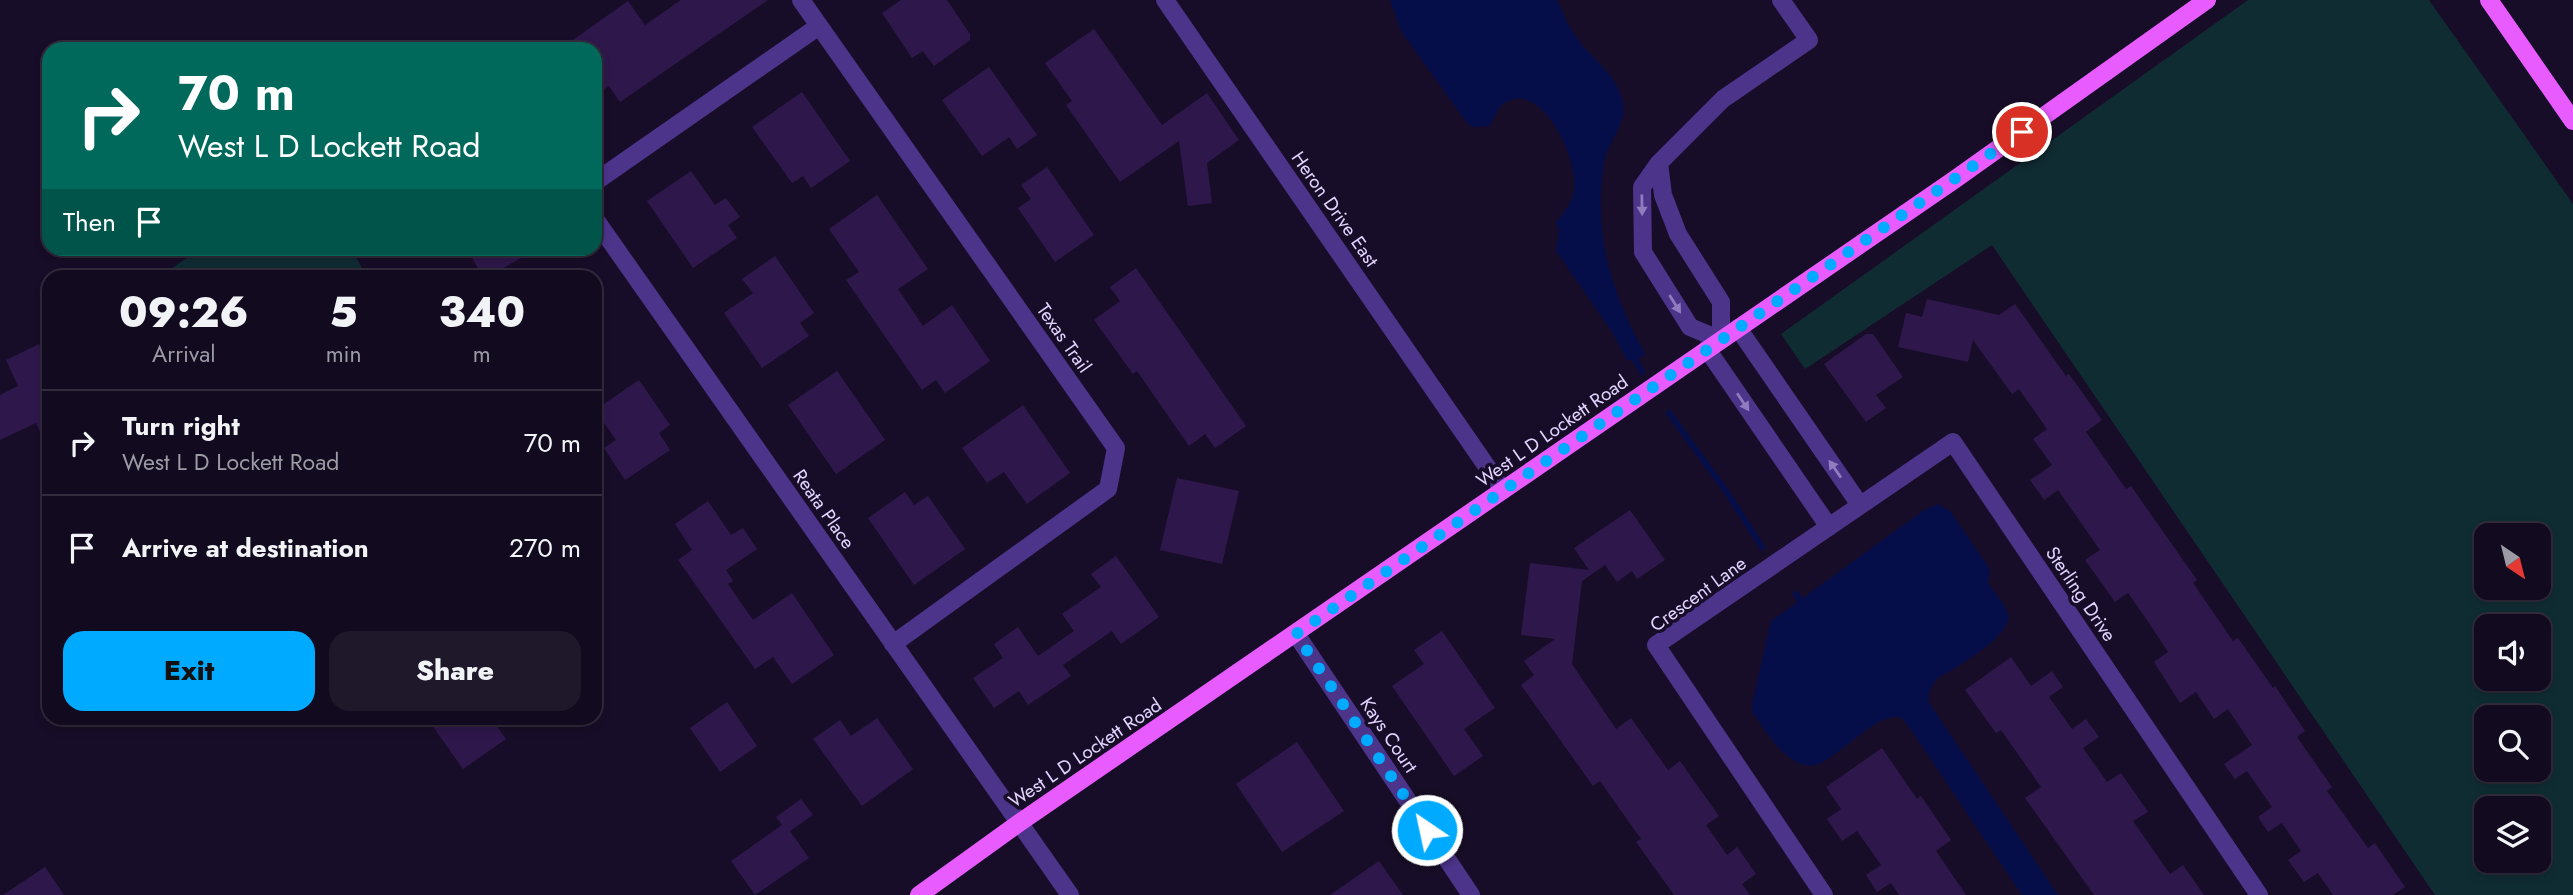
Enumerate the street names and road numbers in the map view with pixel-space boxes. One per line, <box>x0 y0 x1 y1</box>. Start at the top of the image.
street label: Heron Drive East <box>1285 146 1385 273</box>
street label: Texas Trail <box>1030 298 1098 378</box>
street label: West L D Lockett Road <box>1471 368 1633 494</box>
street label: Reata Place <box>787 464 861 554</box>
street label: Sterling Drive <box>2039 541 2123 647</box>
street label: Crescent Lane <box>1644 550 1752 638</box>
street label: West L D Lockett Road <box>1003 692 1167 814</box>
street label: Kays Court <box>1354 692 1424 779</box>

